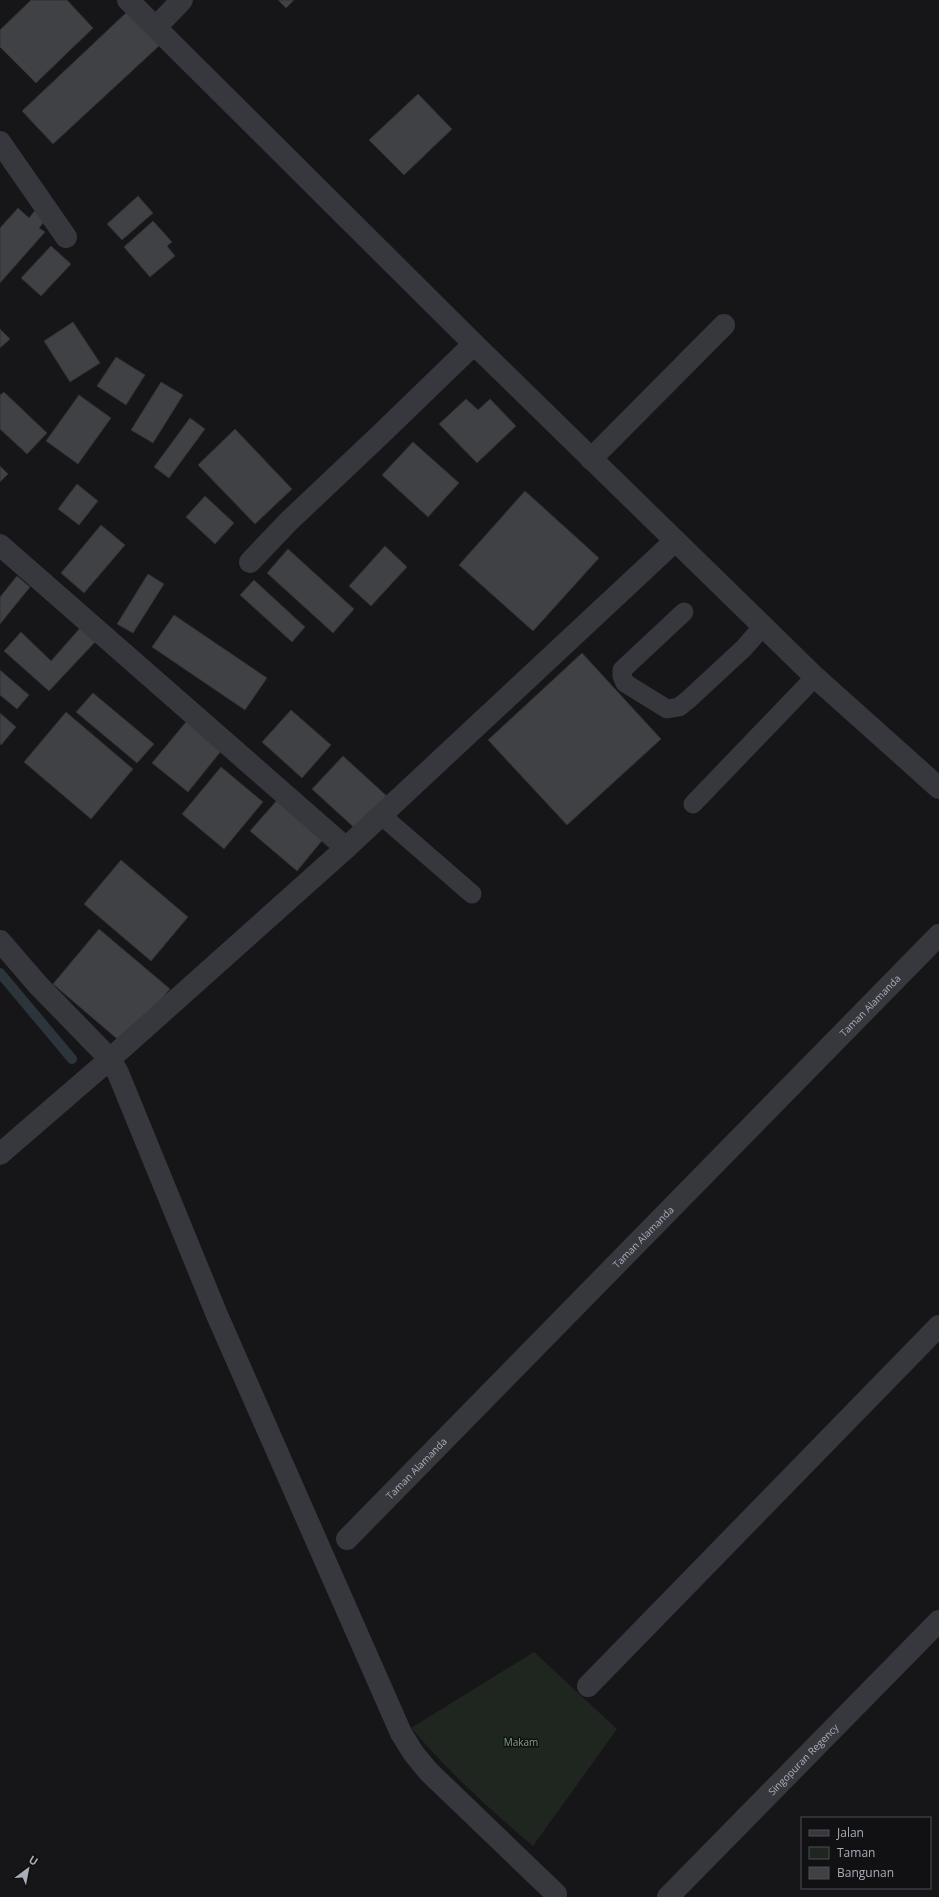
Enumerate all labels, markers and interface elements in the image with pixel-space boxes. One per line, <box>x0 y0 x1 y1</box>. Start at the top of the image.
street label: Taman Alamanda <box>836 971 903 1040</box>
street label: Taman Alamanda <box>609 1203 677 1271</box>
street label: Taman Alamanda <box>383 1434 450 1502</box>
street label: Singopuran Regency <box>765 1720 842 1798</box>
park label: Makam <box>504 1735 538 1749</box>
legend <box>801 1817 931 1889</box>
text: Jalan <box>836 1824 864 1841</box>
text: Taman <box>837 1844 875 1861</box>
north arrow <box>8 1849 48 1889</box>
text: U <box>26 1852 41 1869</box>
text: Bangunan <box>837 1864 894 1881</box>

